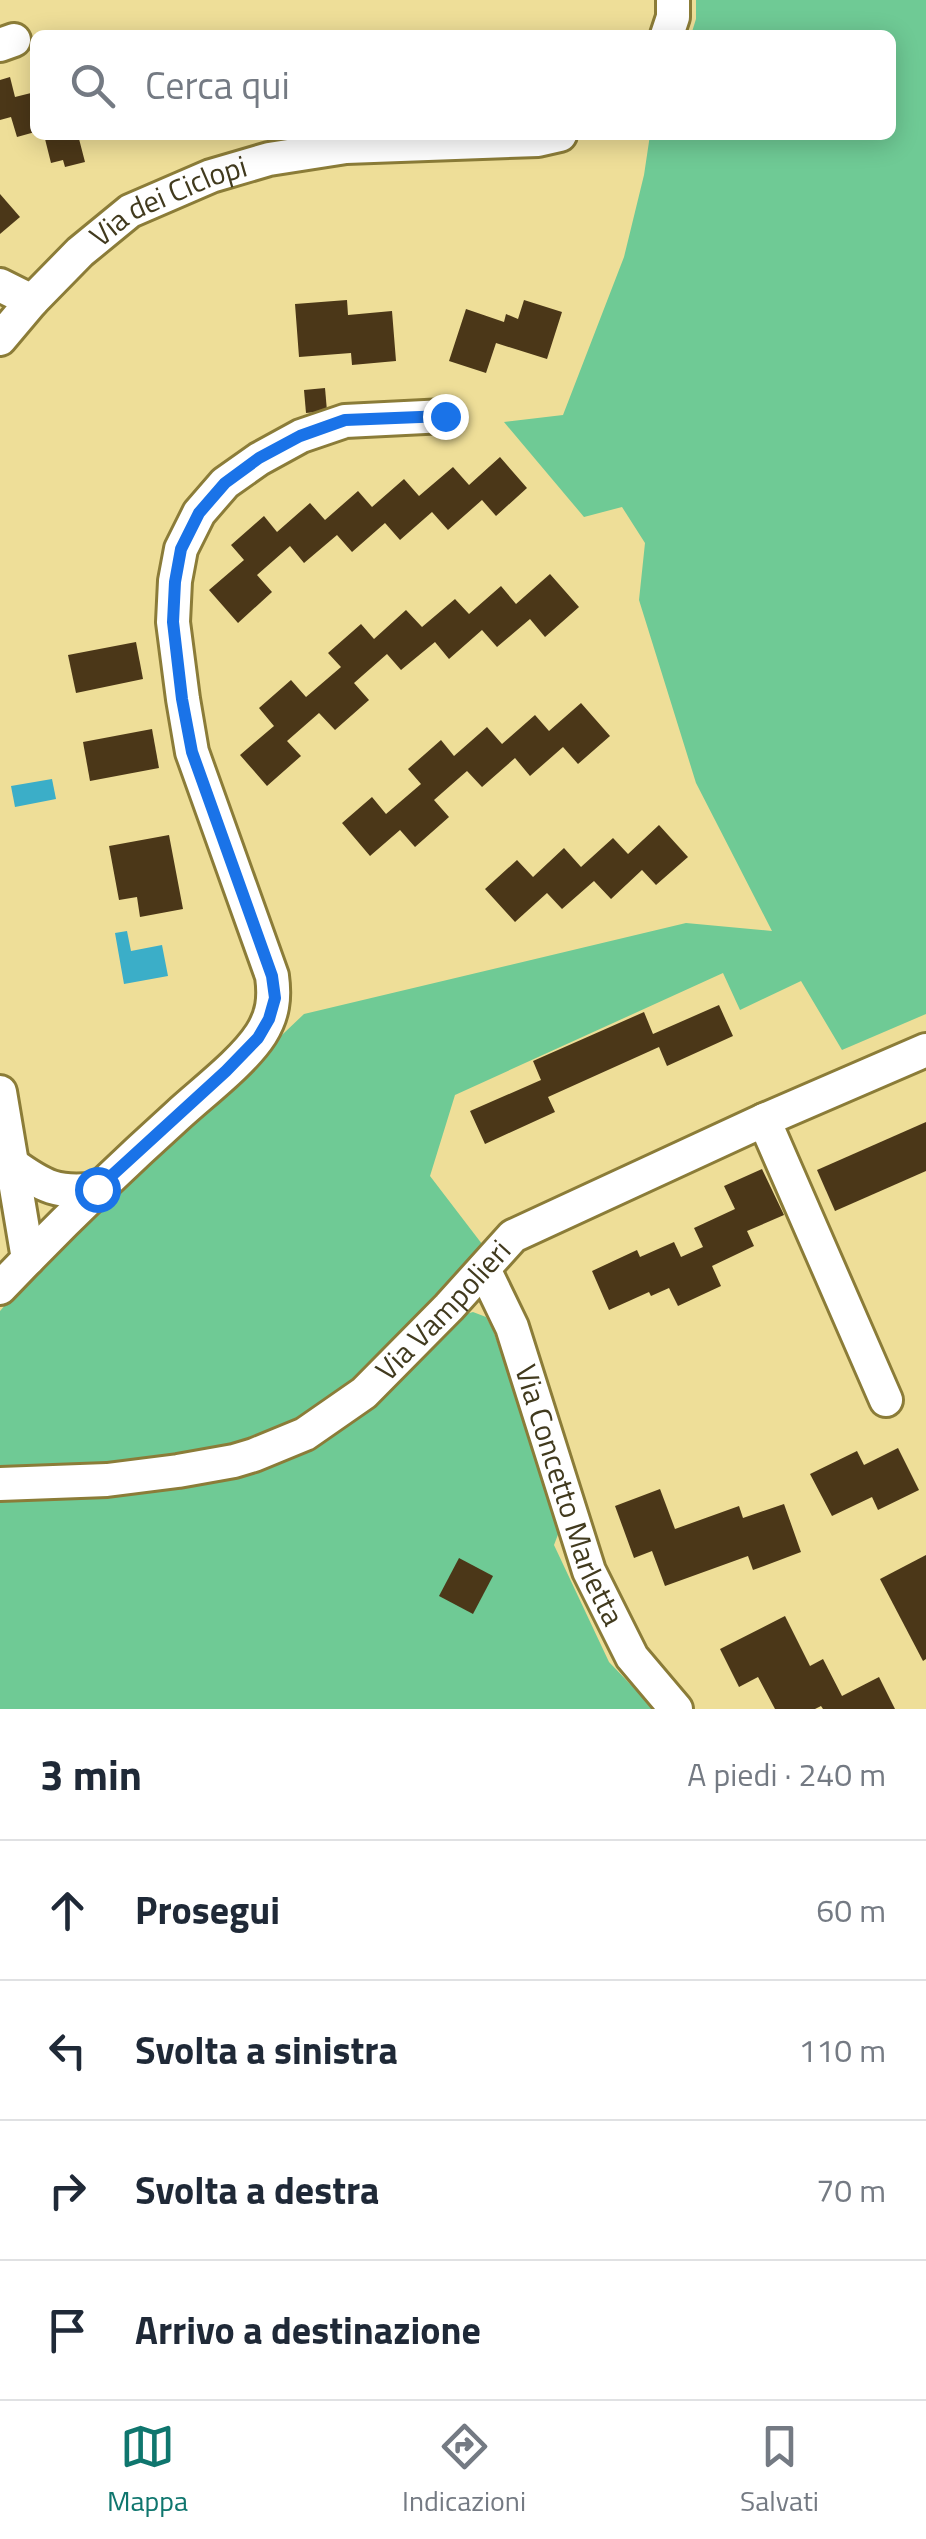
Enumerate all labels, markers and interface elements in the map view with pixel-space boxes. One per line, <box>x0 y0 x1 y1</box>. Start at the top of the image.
search box <box>30 30 896 140</box>
text: Cerca qui <box>145 56 290 114</box>
icon: search <box>65 58 120 113</box>
street label: Via dei Ciclopi <box>79 143 252 257</box>
route end <box>423 394 469 440</box>
route start <box>75 1167 121 1213</box>
street label: Via Vampolieri <box>364 1229 521 1391</box>
street label: Via Concetto Marletta <box>503 1359 637 1633</box>
text: 3 min <box>40 1742 142 1806</box>
text: A piedi · 240 m <box>687 1750 886 1798</box>
text: Prosegui <box>135 1881 280 1939</box>
icon: ahead <box>40 1883 95 1938</box>
text: 60 m <box>816 1886 886 1934</box>
text: Svolta a sinistra <box>135 2021 398 2079</box>
icon: left <box>40 2023 95 2078</box>
text: 110 m <box>798 2026 886 2074</box>
text: Svolta a destra <box>135 2161 380 2219</box>
icon: right <box>40 2163 95 2218</box>
text: 70 m <box>816 2166 886 2214</box>
text: Arrivo a destinazione <box>135 2301 481 2359</box>
icon: arrive <box>40 2303 95 2358</box>
tab: Mappa <box>107 2419 188 2522</box>
tab: Indicazioni <box>402 2419 526 2522</box>
tab: Salvati <box>740 2419 819 2522</box>

